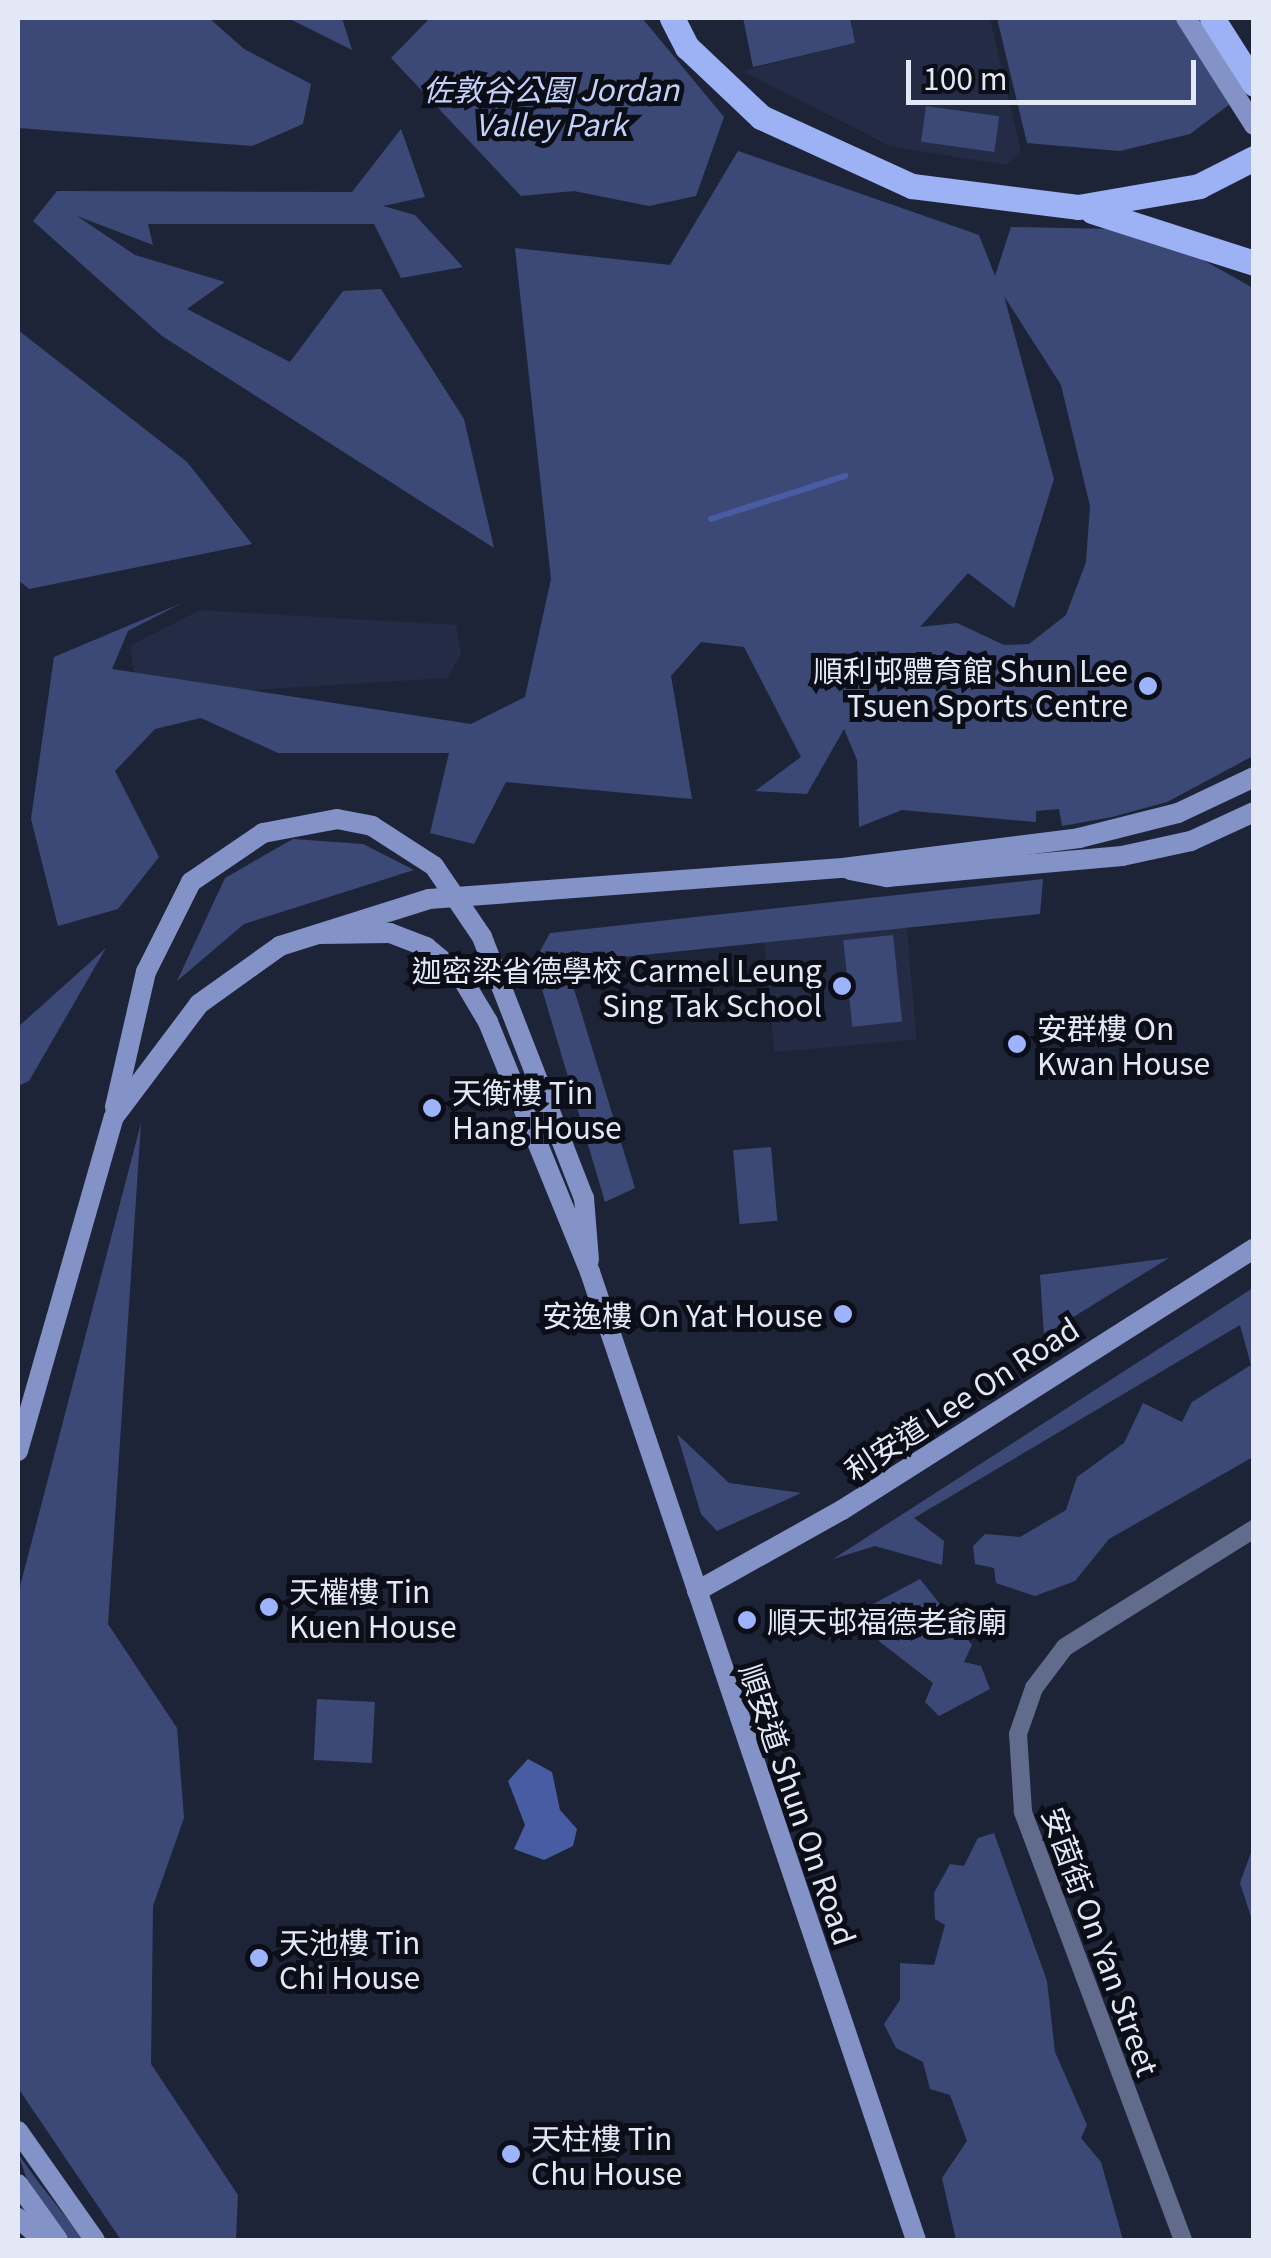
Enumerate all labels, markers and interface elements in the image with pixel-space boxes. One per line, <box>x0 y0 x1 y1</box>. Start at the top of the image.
scale bar <box>911 40 1201 102</box>
text: 100 m <box>923 55 1007 99</box>
park label: 佐敦谷公園 Jordan Valley Park <box>423 70 679 140</box>
place label: 順利邨體育館 Shun Lee Tsuen Sports Centre <box>813 651 1128 722</box>
marker: 順利邨體育館 Shun Lee Tsuen Sports Centre <box>1137 675 1159 697</box>
place label: 迦密梁省德學校 Carmel Leung Sing Tak School <box>412 951 822 1022</box>
marker: 迦密梁省德學校 Carmel Leung Sing Tak School <box>831 975 853 997</box>
place label: 安群樓 On Kwan House <box>1037 1009 1210 1080</box>
marker: 安群樓 On Kwan House <box>1006 1033 1028 1055</box>
place label: 天衡樓 Tin Hang House <box>452 1073 622 1144</box>
marker: 天衡樓 Tin Hang House <box>421 1097 443 1119</box>
place label: 安逸樓 On Yat House <box>542 1296 823 1332</box>
marker: 安逸樓 On Yat House <box>832 1303 854 1325</box>
street label: 利安道 Lee On Road <box>837 1309 1085 1487</box>
place label: 天權樓 Tin Kuen House <box>289 1572 457 1642</box>
marker: 天權樓 Tin Kuen House <box>258 1596 280 1618</box>
place label: 順天邨福德老爺廟 <box>767 1602 1007 1638</box>
marker: 順天邨福德老爺廟 <box>736 1609 758 1631</box>
street label: 順安道 Shun On Road <box>734 1659 864 1949</box>
street label: 安茵街 On Yan Street <box>1037 1802 1167 2080</box>
place label: 天池樓 Tin Chi House <box>279 1923 420 1994</box>
marker: 天池樓 Tin Chi House <box>248 1947 270 1969</box>
place label: 天柱樓 Tin Chu House <box>531 2119 682 2190</box>
marker: 天柱樓 Tin Chu House <box>500 2143 522 2165</box>

